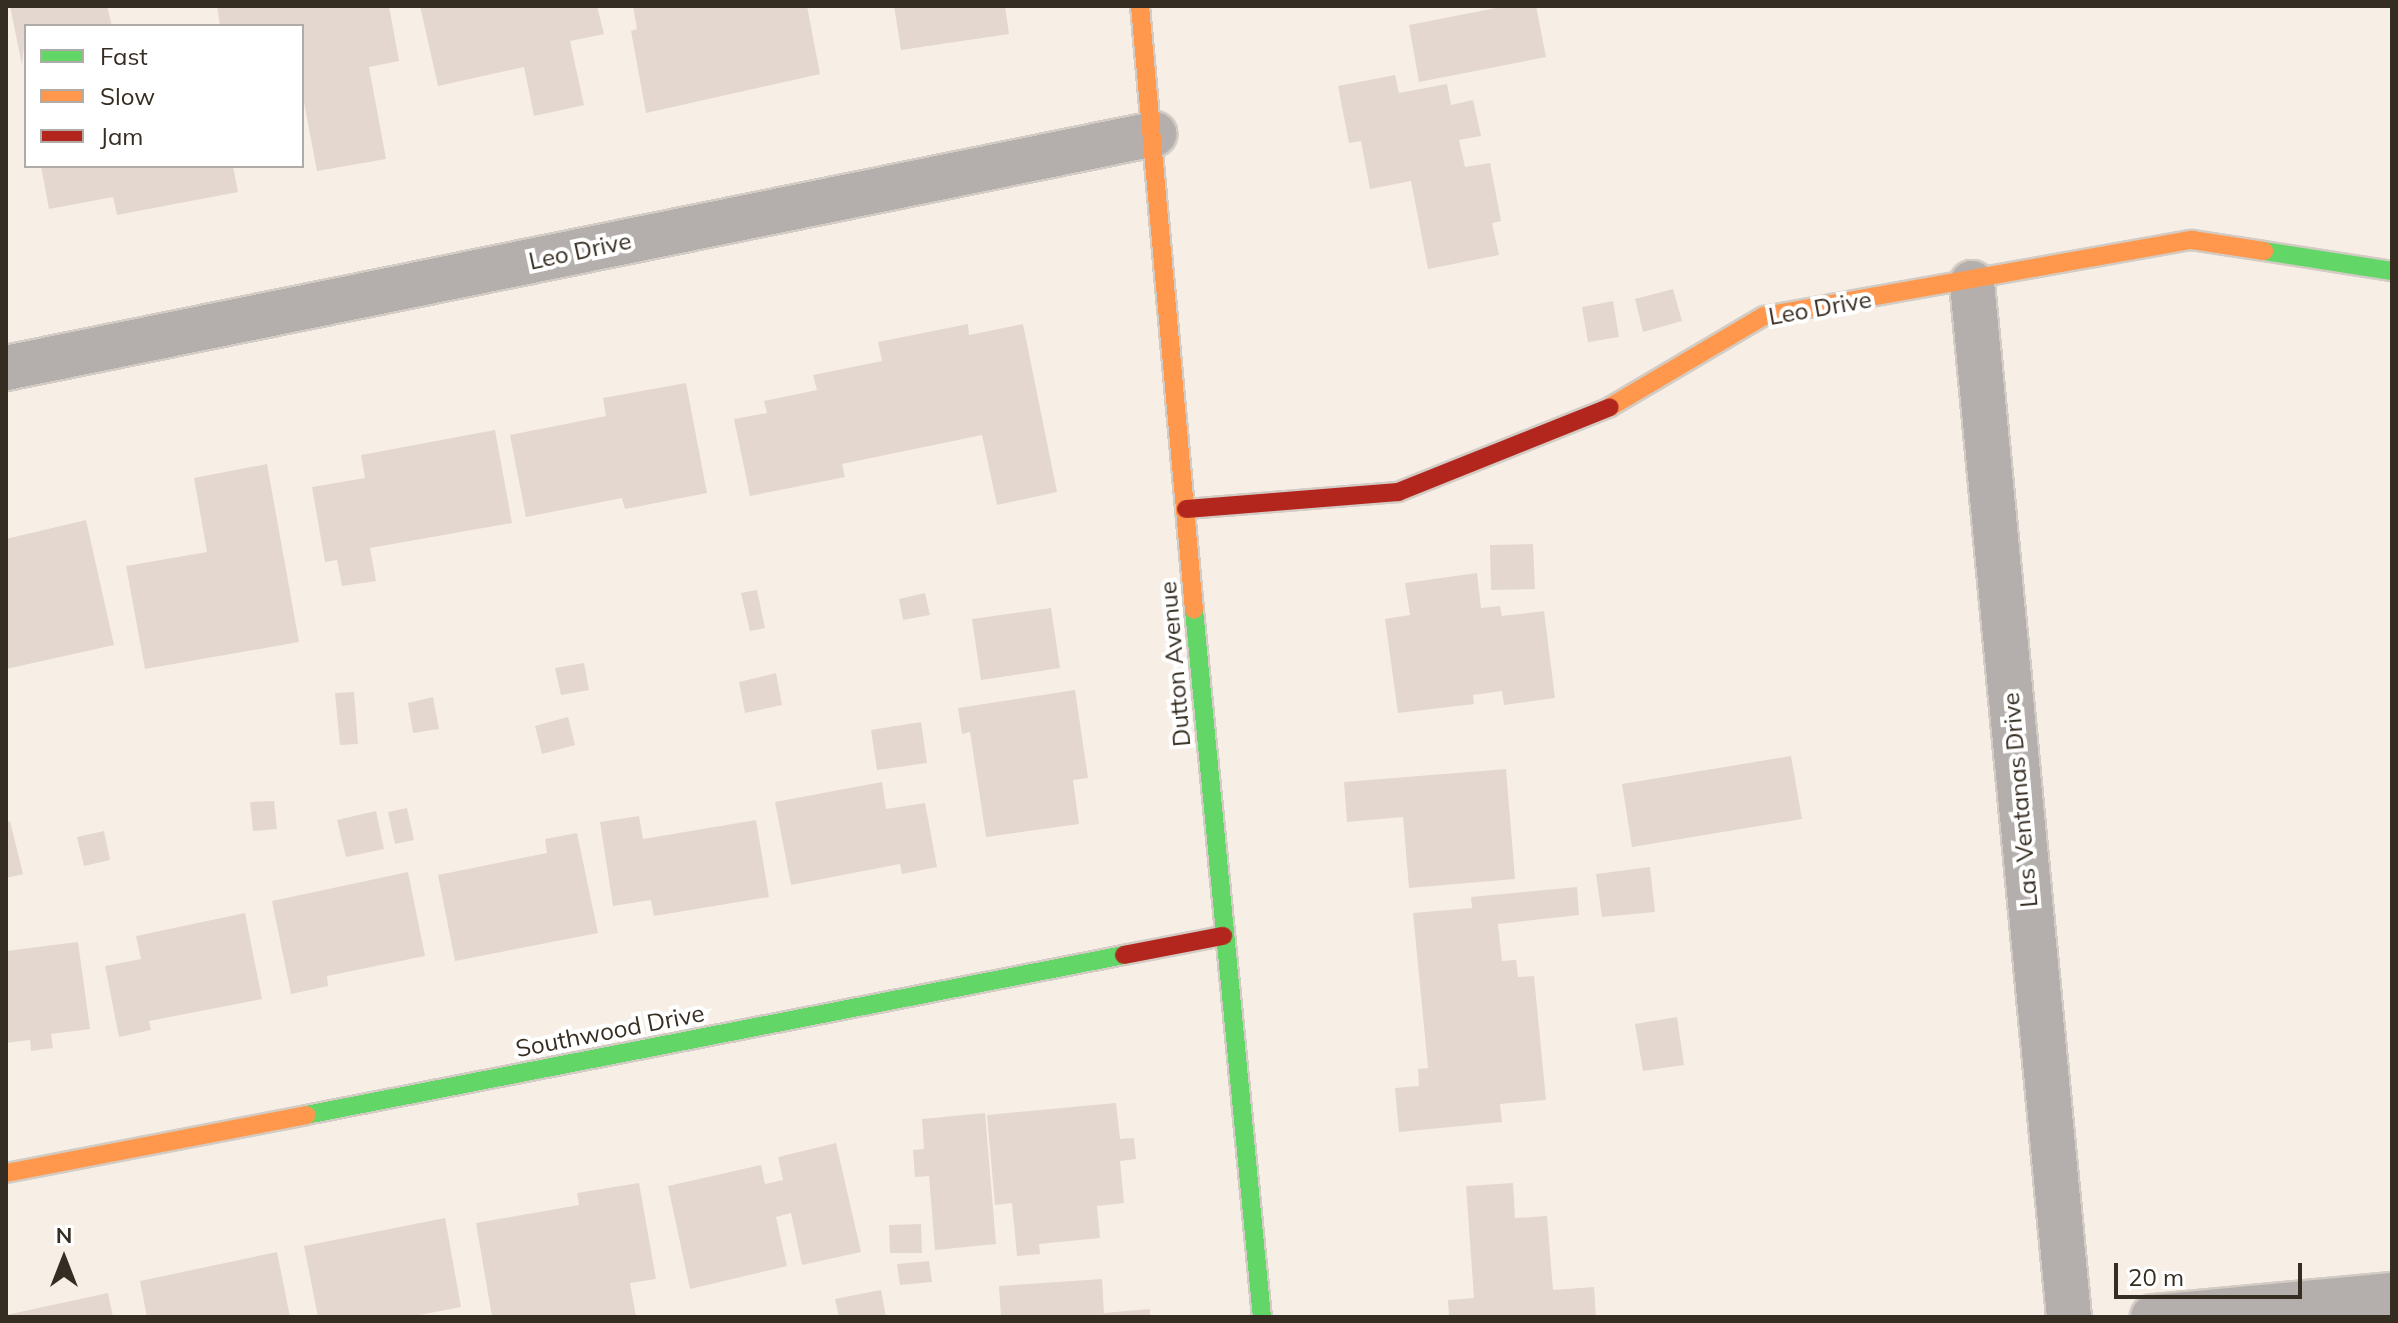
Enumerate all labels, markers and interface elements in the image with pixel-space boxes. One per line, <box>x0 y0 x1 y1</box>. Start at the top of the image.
legend <box>24 24 304 168</box>
text: Fast <box>100 41 148 71</box>
text: Slow <box>100 81 155 111</box>
text: Jam <box>100 121 143 151</box>
street label: Leo Drive <box>526 226 634 276</box>
street label: Leo Drive <box>1766 285 1874 331</box>
street label: Dutton Avenue <box>1153 580 1197 748</box>
street label: Las Ventanas Drive <box>1996 691 2044 909</box>
street label: Southwood Drive <box>513 999 707 1063</box>
north arrow <box>24 1219 104 1299</box>
text: N <box>56 1221 72 1249</box>
scale bar <box>2118 1247 2306 1297</box>
text: 20 m <box>2128 1262 2184 1292</box>

